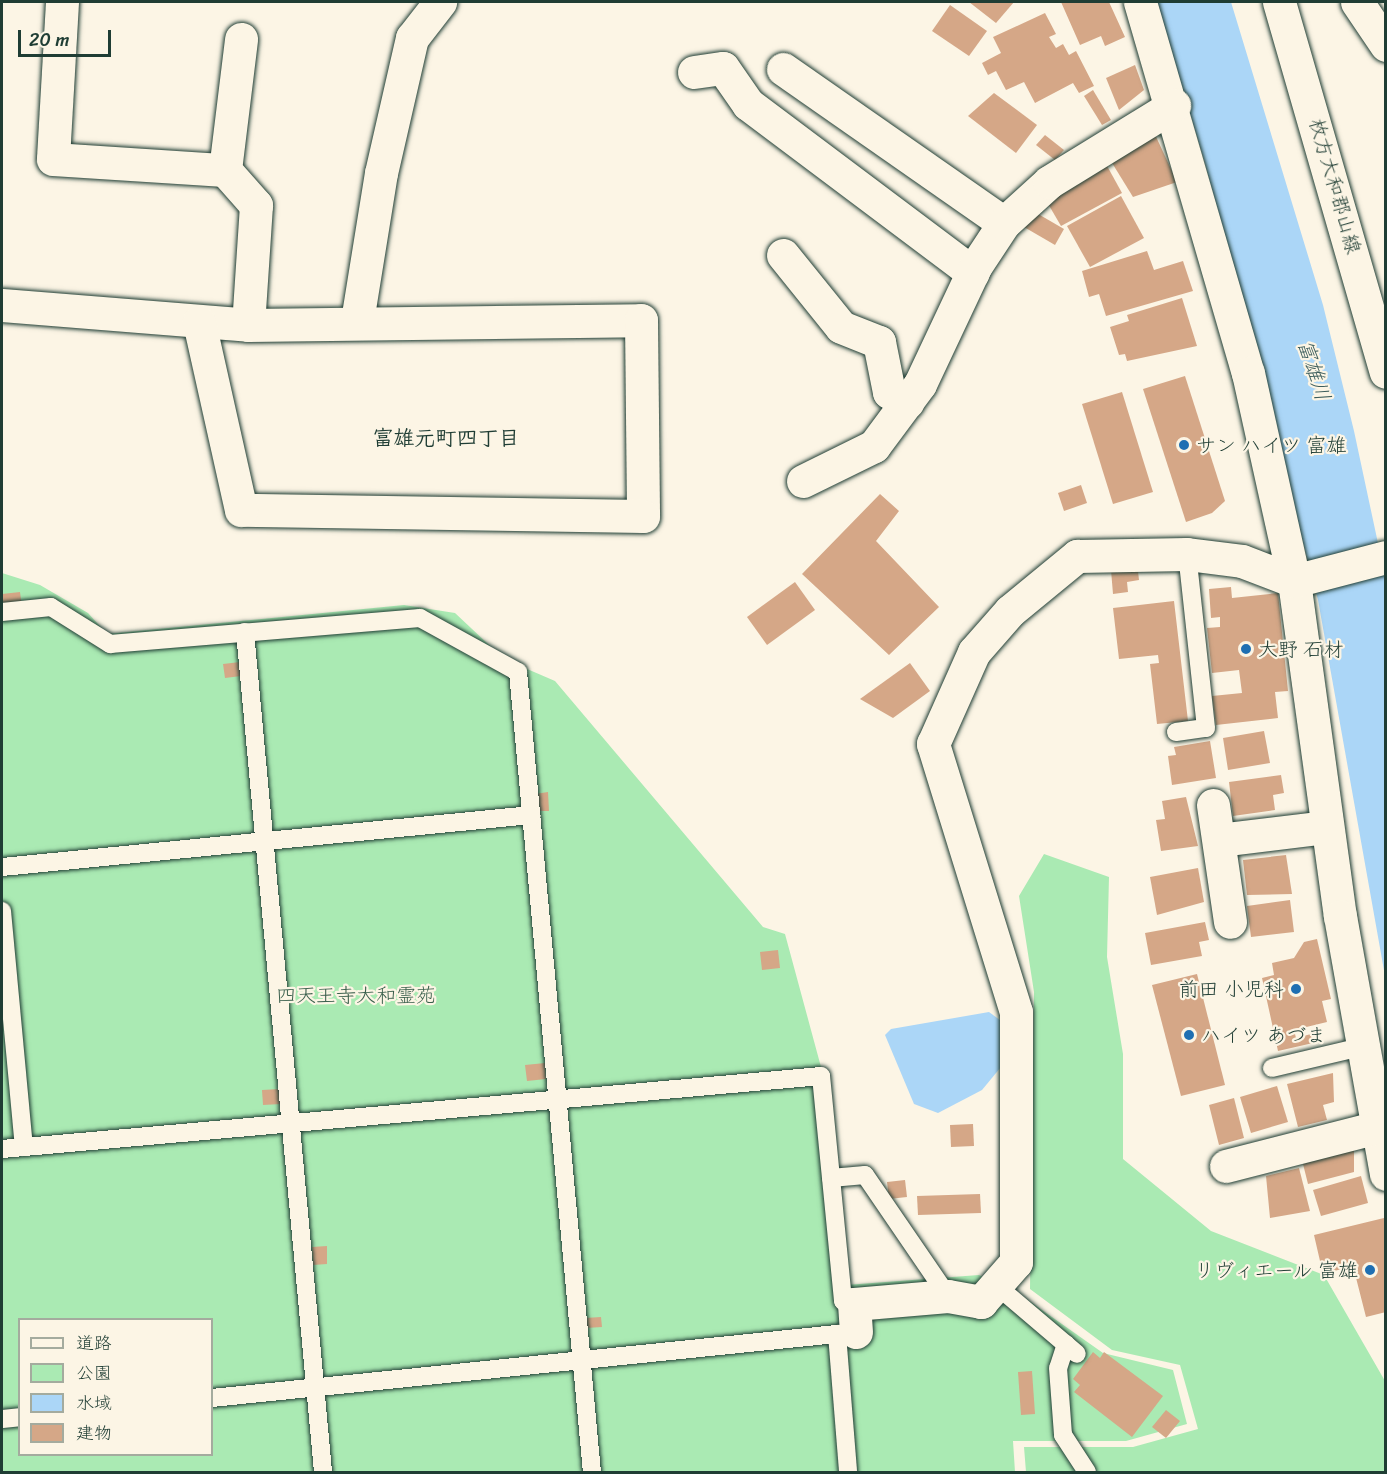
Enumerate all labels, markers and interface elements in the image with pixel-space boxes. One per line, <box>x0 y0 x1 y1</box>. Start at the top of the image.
scale bar <box>21 18 114 56</box>
text: 20 m <box>29 24 69 56</box>
street label: 枚方大和郡山線 <box>1304 115 1366 257</box>
water label: 富雄川 <box>1292 336 1336 404</box>
district label: 富雄元町四丁目 <box>373 425 519 451</box>
place label: サン ハイツ 富雄 <box>1196 433 1346 457</box>
marker: サン ハイツ 富雄 <box>1177 438 1191 452</box>
place label: 大野 石材 <box>1258 637 1343 661</box>
marker: 大野 石材 <box>1239 642 1253 656</box>
place label: 前田 小児科 <box>1179 977 1284 1001</box>
marker: 前田 小児科 <box>1289 982 1303 996</box>
park label: 四天王寺大和霊苑 <box>276 983 436 1007</box>
place label: ハイツ あづま <box>1201 1023 1326 1047</box>
marker: ハイツ あづま <box>1182 1028 1196 1042</box>
place label: リヴィエール 富雄 <box>1193 1258 1358 1282</box>
marker: リヴィエール 富雄 <box>1363 1263 1377 1277</box>
legend <box>18 1318 213 1456</box>
text: 道路 <box>76 1327 112 1359</box>
text: 公園 <box>76 1357 112 1389</box>
text: 水域 <box>76 1387 112 1419</box>
text: 建物 <box>76 1417 112 1449</box>

